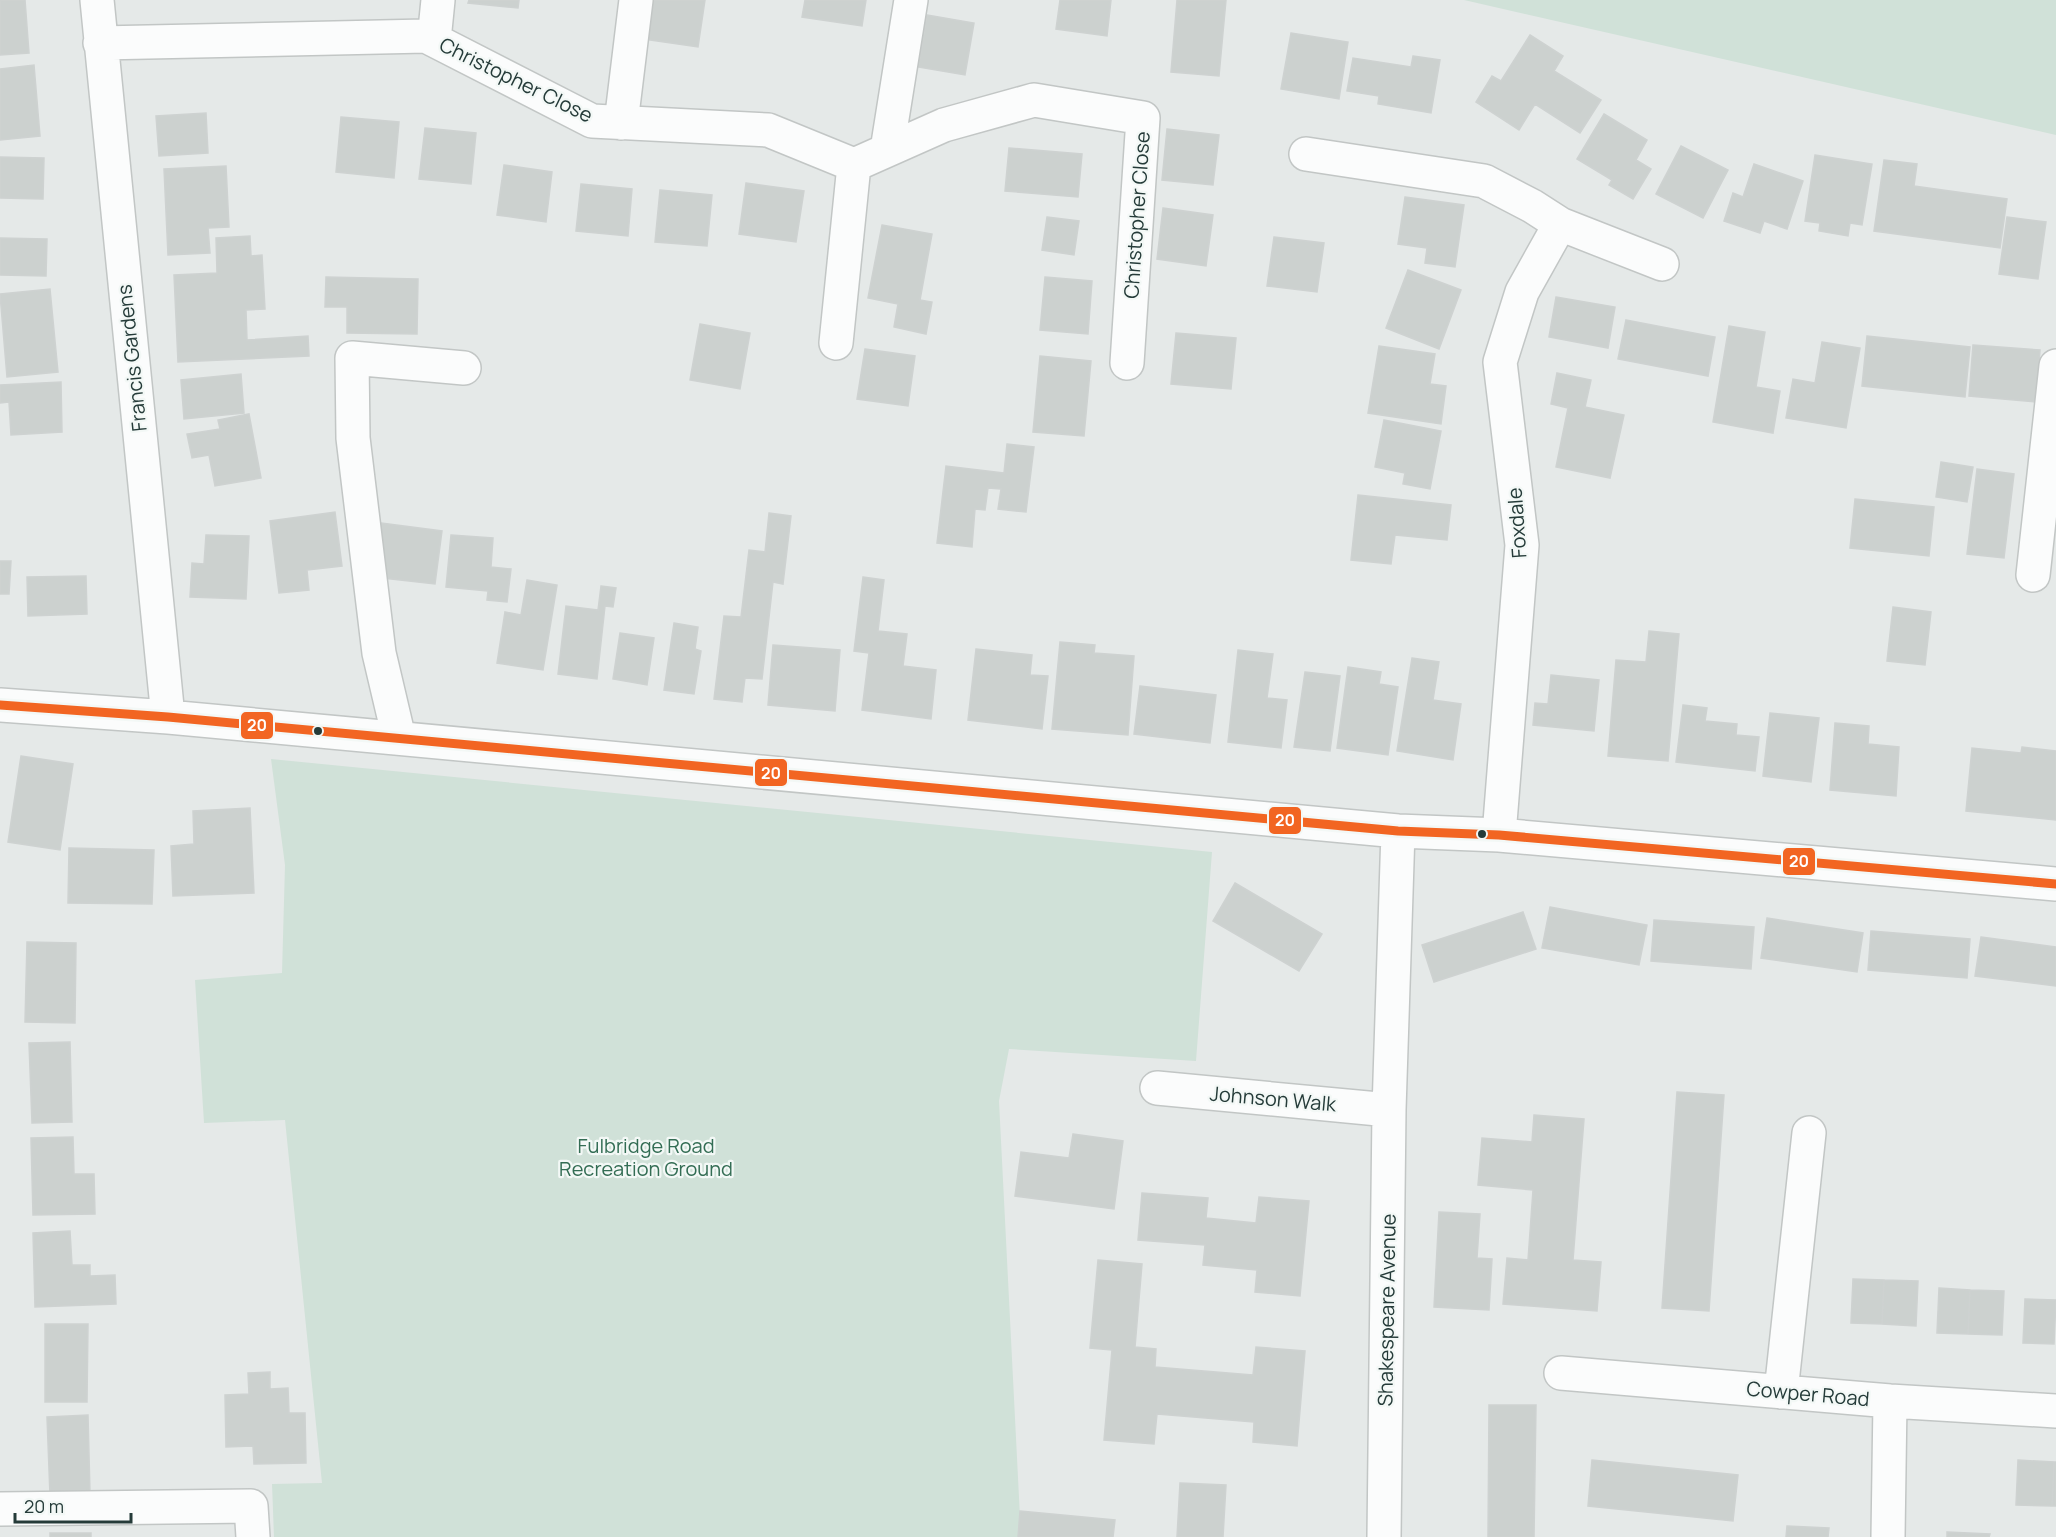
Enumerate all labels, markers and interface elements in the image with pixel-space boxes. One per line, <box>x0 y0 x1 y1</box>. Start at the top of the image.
street label: Christopher Close <box>435 31 597 128</box>
street label: Christopher Close <box>1117 130 1156 299</box>
street label: Francis Gardens <box>110 283 153 433</box>
street label: Foxdale <box>1501 487 1532 559</box>
line badge: 20 <box>240 711 274 740</box>
text: 20 <box>247 714 267 736</box>
unlabelled marker <box>312 725 324 737</box>
line badge: 20 <box>754 758 788 787</box>
text: 20 <box>761 762 781 784</box>
line badge: 20 <box>1268 806 1302 835</box>
text: 20 <box>1275 809 1295 831</box>
unlabelled marker <box>1476 828 1488 840</box>
line badge: 20 <box>1782 847 1816 876</box>
text: 20 <box>1789 850 1809 872</box>
street label: Johnson Walk <box>1209 1080 1338 1118</box>
park label: Fulbridge Road Recreation Ground <box>559 1132 733 1182</box>
street label: Shakespeare Avenue <box>1371 1213 1402 1407</box>
street label: Cowper Road <box>1745 1375 1871 1412</box>
scale bar <box>15 1486 130 1524</box>
text: 20 m <box>24 1494 64 1518</box>

